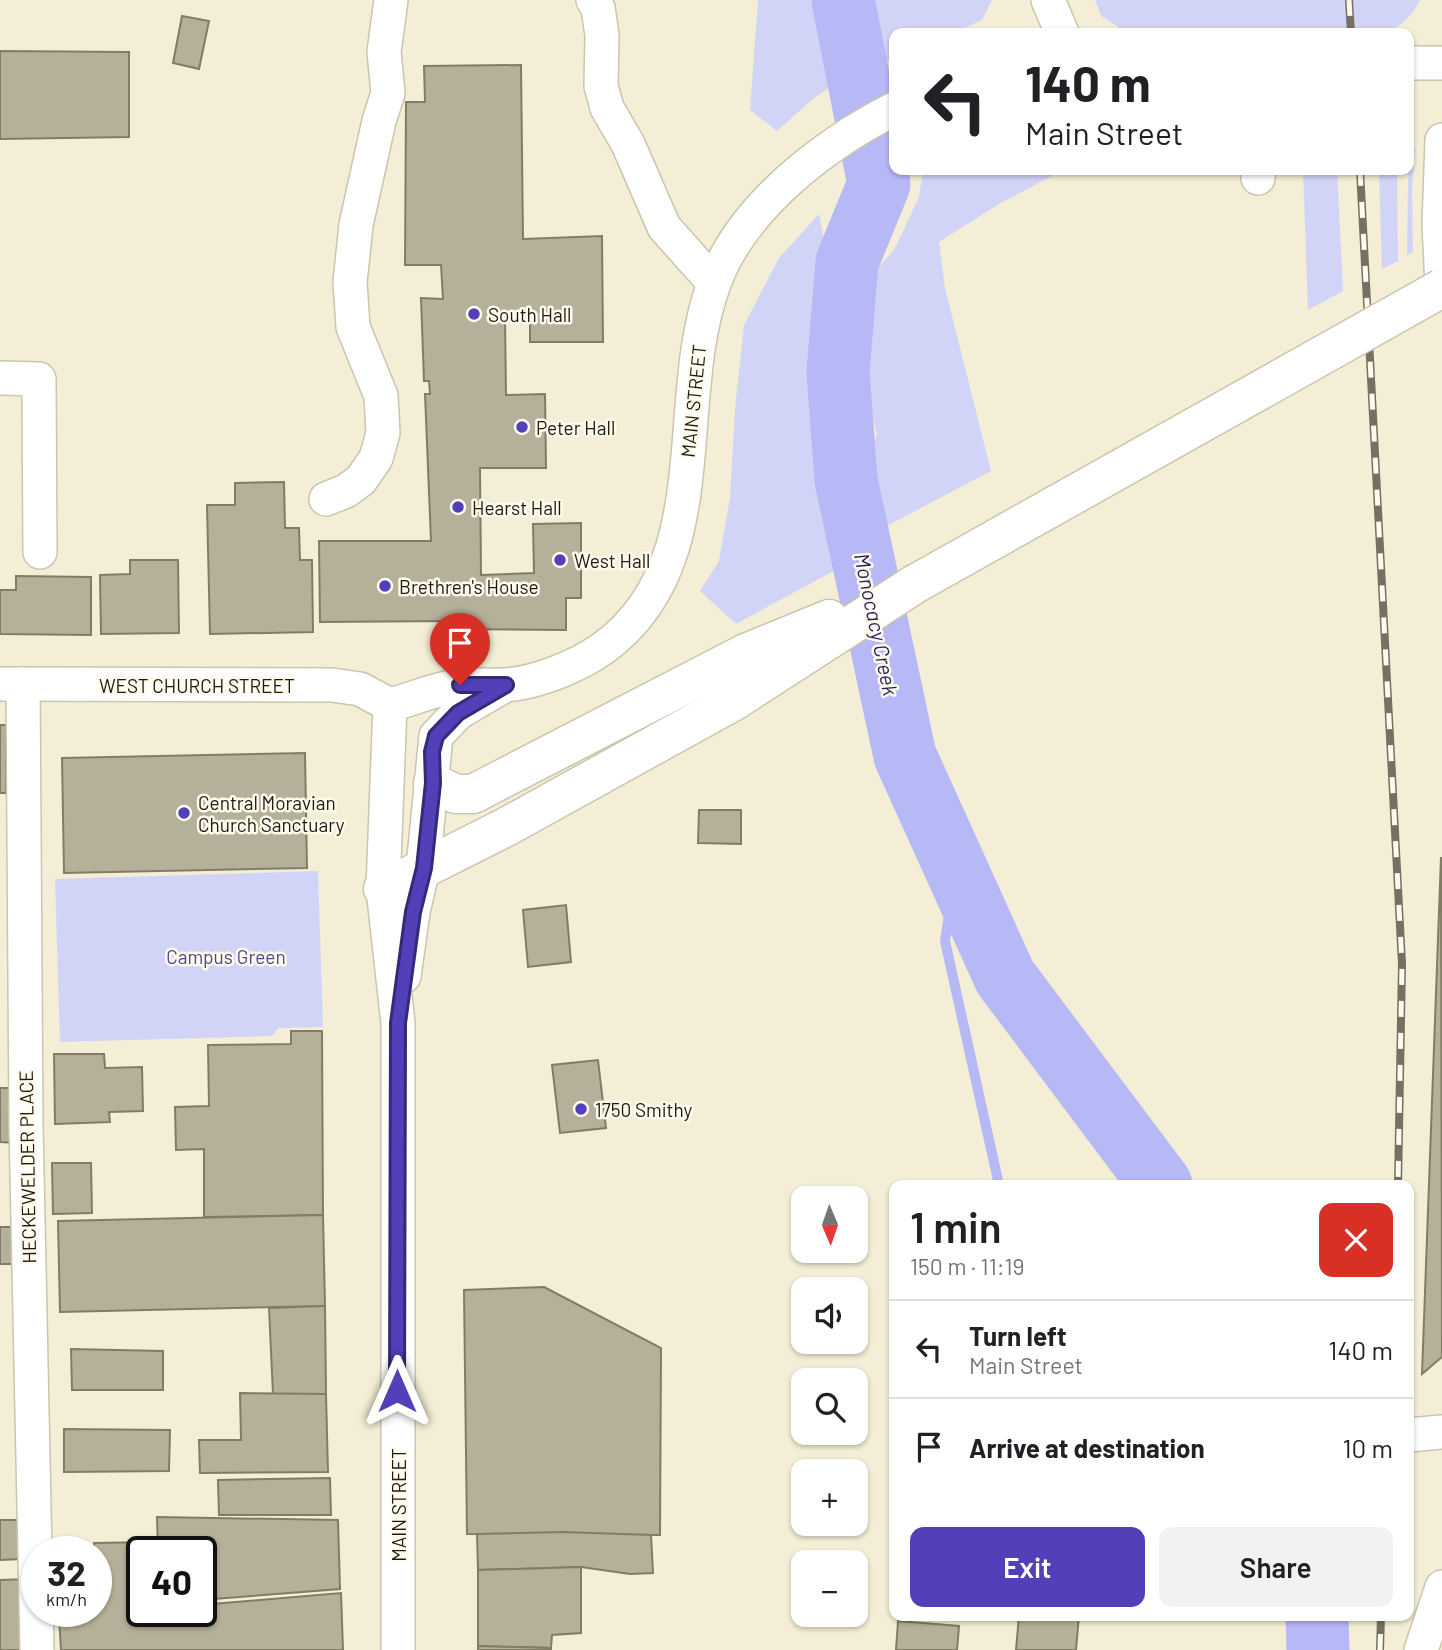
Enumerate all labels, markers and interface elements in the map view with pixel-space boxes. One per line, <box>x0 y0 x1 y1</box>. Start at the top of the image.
text: 140 m <box>1025 53 1151 112</box>
icon: left <box>910 56 1001 147</box>
text: Main Street <box>1025 113 1183 151</box>
place label: South Hall <box>488 303 571 326</box>
marker: South Hall <box>466 306 482 322</box>
street label: MAIN STREET <box>676 343 710 459</box>
place label: Peter Hall <box>536 416 615 439</box>
marker: Peter Hall <box>514 419 530 435</box>
place label: Hearst Hall <box>472 496 562 519</box>
marker: Hearst Hall <box>450 499 466 515</box>
place label: West Hall <box>574 549 650 572</box>
water label: Monocacy Creek <box>850 551 904 698</box>
marker: West Hall <box>552 552 568 568</box>
place label: Brethren's House <box>399 575 539 598</box>
marker: Brethren's House <box>377 578 393 594</box>
pin <box>430 613 490 685</box>
icon: arrive <box>441 624 479 662</box>
street label: WEST CHURCH STREET <box>99 674 295 697</box>
place label: Central Moravian Church Sanctuary <box>198 791 345 836</box>
marker: Central Moravian Church Sanctuary <box>176 805 192 821</box>
park label: Campus Green <box>166 945 286 968</box>
street label: HECKEWELDER PLACE <box>14 1070 40 1264</box>
place label: 1750 Smithy <box>595 1098 693 1121</box>
marker: 1750 Smithy <box>573 1101 589 1117</box>
north arrow <box>791 1186 868 1264</box>
map controls <box>791 1186 868 1627</box>
text: 1 min <box>910 1201 1002 1251</box>
button: close <box>1319 1203 1393 1277</box>
text: 150 m · 11:19 <box>910 1252 1025 1280</box>
button: sound <box>791 1277 868 1354</box>
text: Turn left <box>969 1320 1067 1351</box>
icon: left <box>910 1330 948 1368</box>
text: 140 m <box>1328 1334 1393 1365</box>
text: Main Street <box>969 1351 1083 1379</box>
position arrow <box>360 1354 434 1428</box>
button: search <box>791 1368 868 1445</box>
icon: arrive <box>910 1428 948 1466</box>
text: Arrive at destination <box>969 1432 1205 1463</box>
text: 10 m <box>1343 1432 1393 1463</box>
street label: MAIN STREET <box>387 1448 410 1562</box>
button: + <box>791 1459 868 1536</box>
button: Exit <box>910 1527 1145 1607</box>
button: Share <box>1159 1527 1393 1607</box>
speed limit sign: 40 <box>126 1536 217 1627</box>
button: − <box>791 1550 868 1627</box>
text: 32 <box>47 1551 86 1593</box>
text: km/h <box>46 1588 87 1610</box>

